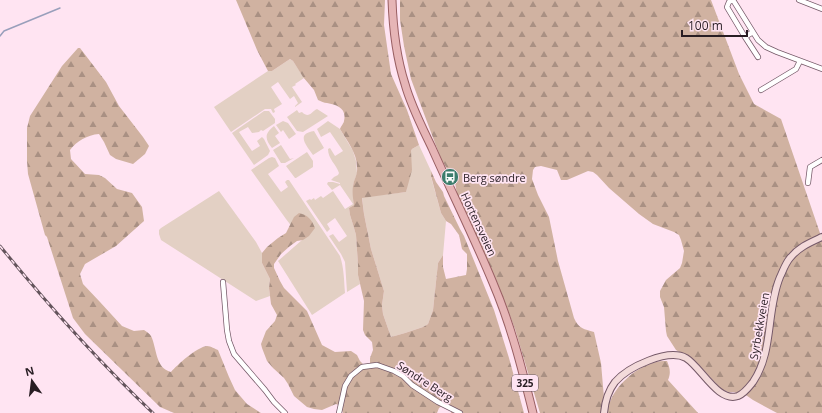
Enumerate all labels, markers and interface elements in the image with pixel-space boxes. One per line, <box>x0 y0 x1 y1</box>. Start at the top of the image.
scale bar <box>682 12 747 38</box>
text: 100 m <box>688 17 723 34</box>
bus stop icon: Berg søndre <box>440 167 460 187</box>
place label: Berg søndre <box>463 170 526 185</box>
street label: Hortensveien <box>458 190 500 258</box>
street label: Syrbekkveien <box>746 291 772 361</box>
street label: Søndre Berg <box>394 357 456 405</box>
north arrow <box>12 361 52 401</box>
text: N <box>23 362 36 379</box>
road number: 325 <box>512 375 538 391</box>

